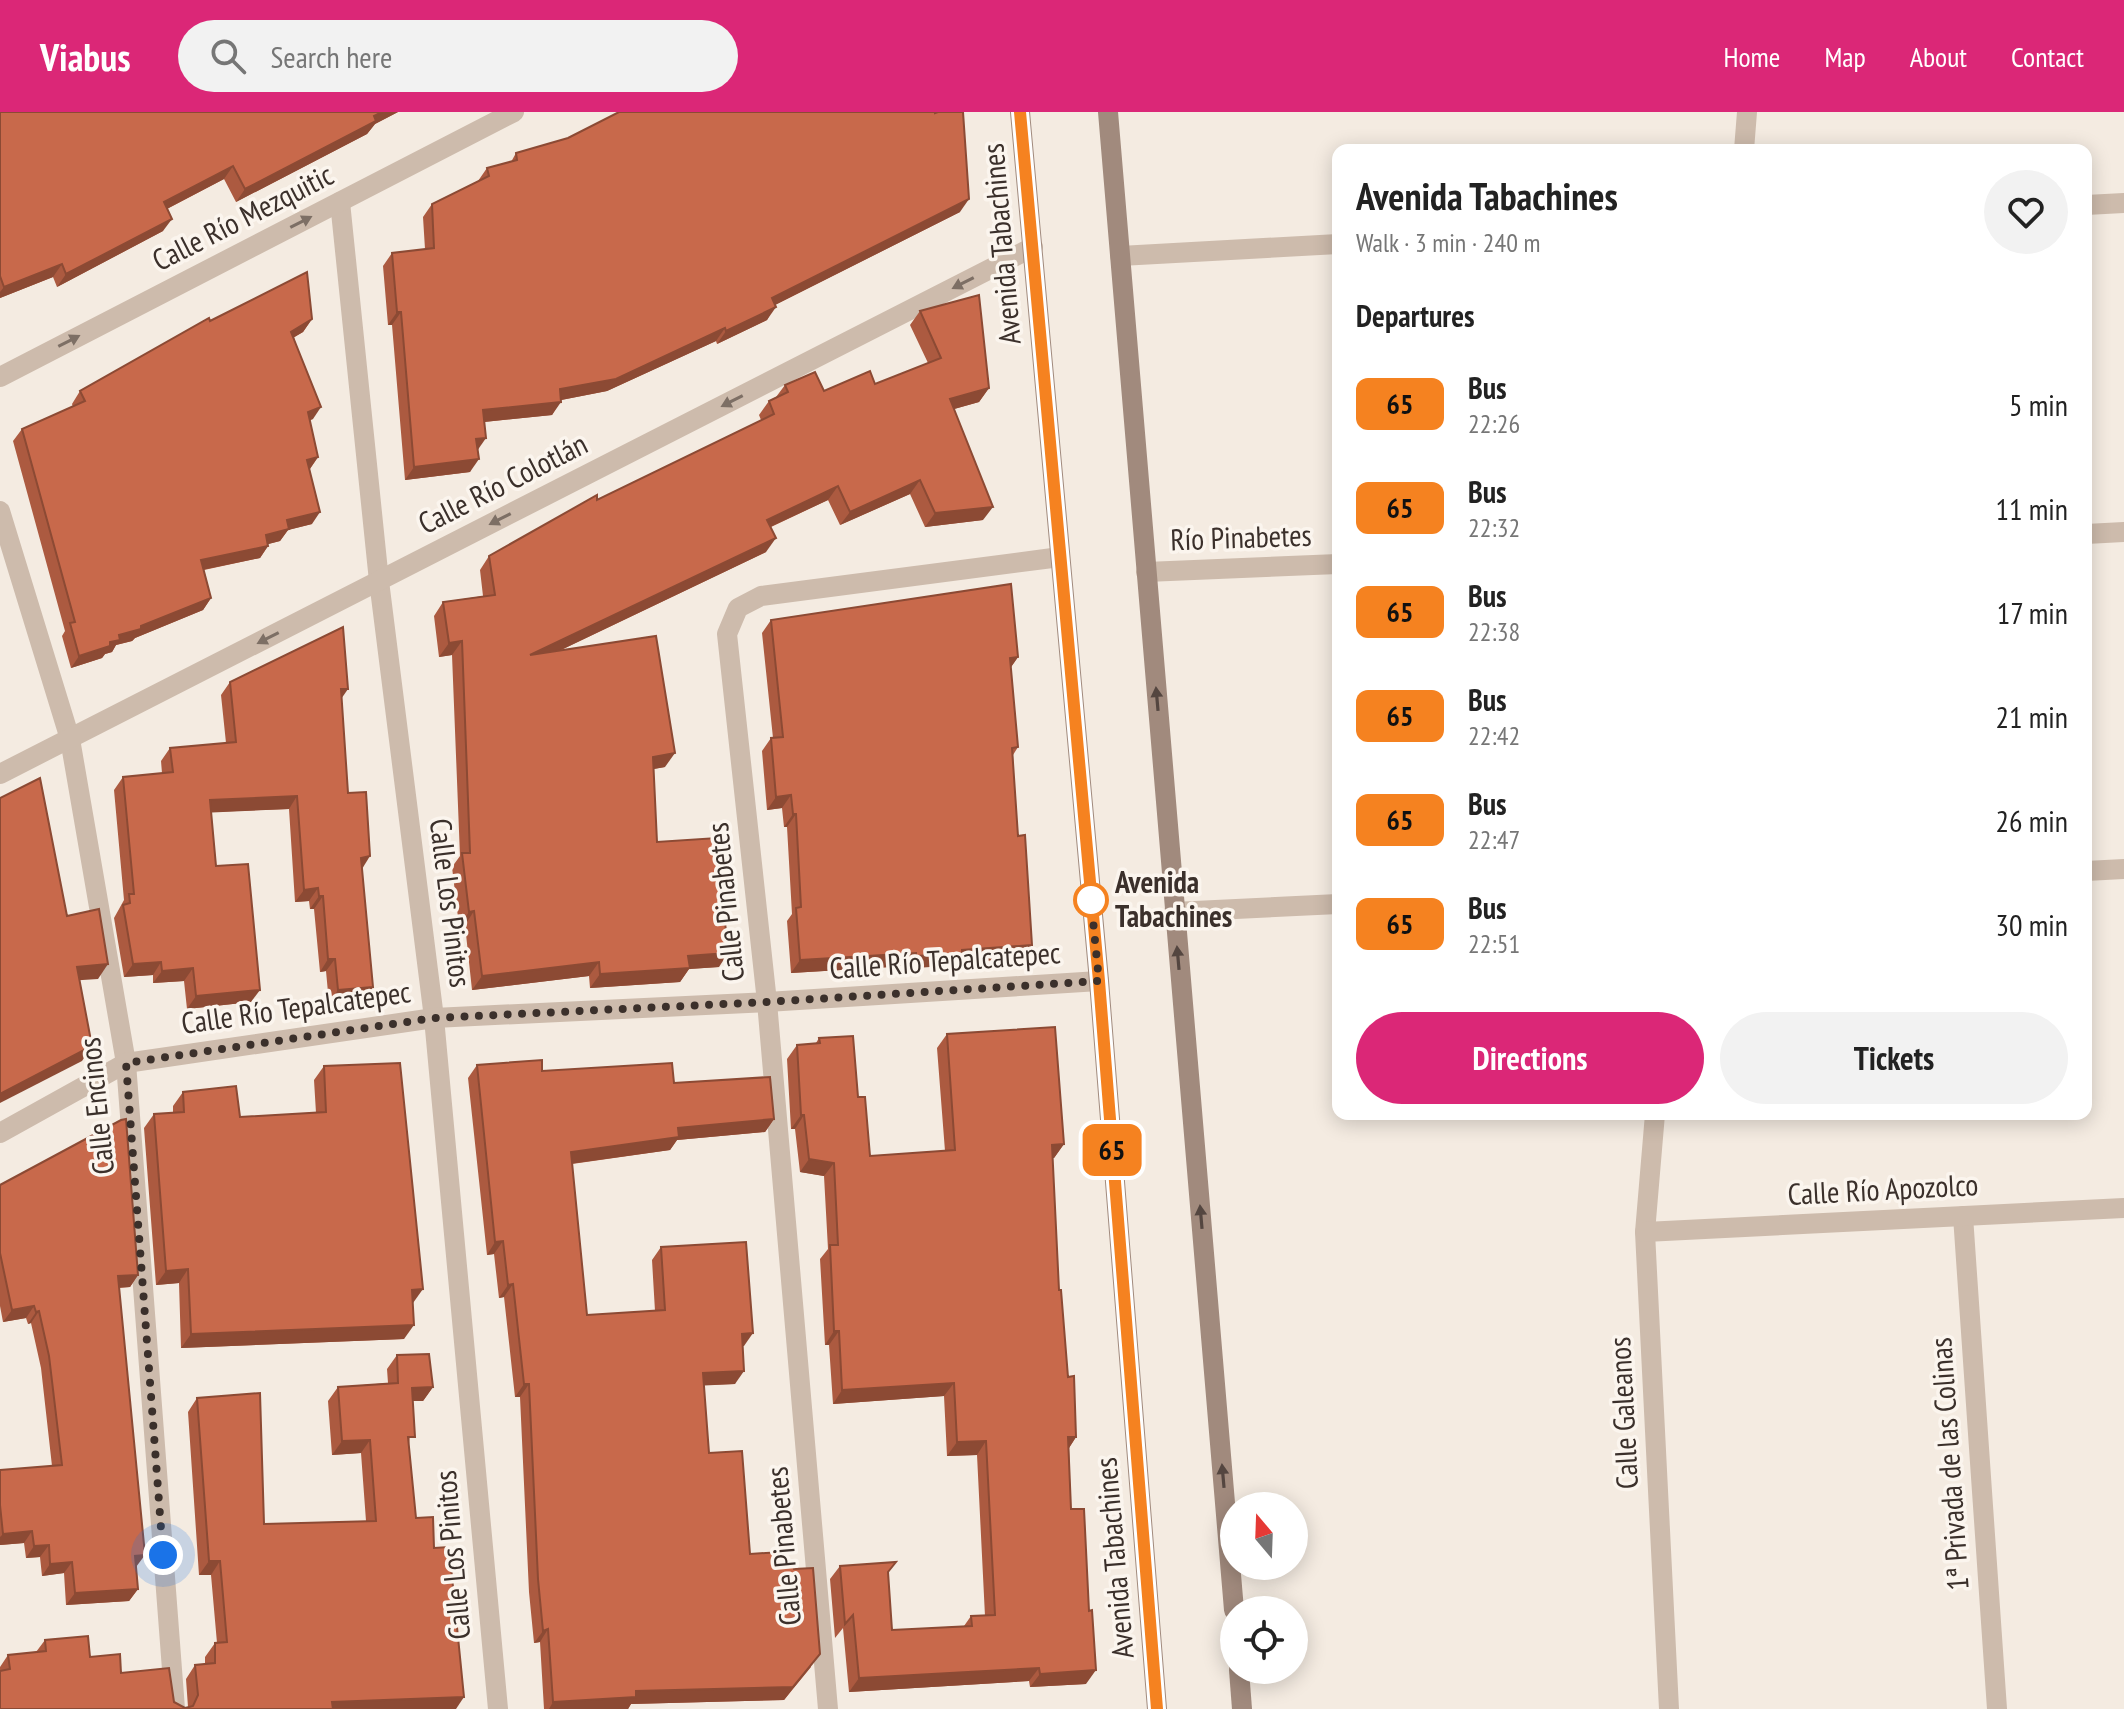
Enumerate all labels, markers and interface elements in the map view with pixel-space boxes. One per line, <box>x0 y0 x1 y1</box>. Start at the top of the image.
search box <box>178 20 738 92</box>
text: Viabus <box>40 32 130 81</box>
icon: search <box>206 34 250 78</box>
text: Search here <box>270 37 392 76</box>
text: Home <box>1724 38 1780 75</box>
text: Map <box>1824 38 1866 75</box>
text: About <box>1910 38 1967 75</box>
text: Contact <box>2011 38 2084 75</box>
street label: Avenida Tabachines <box>972 142 1029 346</box>
street label: Calle Río Mezquitic <box>145 154 340 279</box>
button: heart <box>1984 170 2068 254</box>
text: Avenida Tabachines <box>1356 171 1618 220</box>
one-way arrow <box>289 215 312 228</box>
text: Walk · 3 min · 240 m <box>1356 226 1540 259</box>
one-way arrow <box>952 276 975 289</box>
text: Departures <box>1356 296 1474 335</box>
one-way arrow <box>58 334 81 347</box>
text: Bus <box>1468 368 1507 407</box>
text: 65 <box>1387 385 1413 422</box>
text: 5 min <box>2009 385 2068 424</box>
one-way arrow <box>720 394 743 408</box>
text: 22:26 <box>1468 407 1520 440</box>
street label: Calle Río Colotlán <box>411 423 593 542</box>
text: Bus <box>1468 472 1507 511</box>
text: 65 <box>1387 489 1413 526</box>
text: 11 min <box>1995 489 2068 528</box>
text: 22:32 <box>1468 511 1520 544</box>
one-way arrow <box>489 513 512 526</box>
street label: Río Pinabetes <box>1170 515 1312 558</box>
text: Bus <box>1468 576 1507 615</box>
text: 65 <box>1387 593 1413 630</box>
text: 17 min <box>1997 593 2068 632</box>
text: 22:38 <box>1468 615 1520 648</box>
one-way arrow <box>257 631 280 644</box>
text: Bus <box>1468 680 1507 719</box>
one-way arrow <box>1150 686 1163 711</box>
text: 65 <box>1387 697 1413 734</box>
text: 21 min <box>1995 697 2068 736</box>
text: 22:42 <box>1468 719 1520 752</box>
text: Bus <box>1468 784 1507 823</box>
text: 65 <box>1387 801 1413 838</box>
text: 26 min <box>1995 801 2068 840</box>
street label: Calle Los Pinitos <box>422 816 481 989</box>
street label: Calle Pinabetes <box>697 821 752 983</box>
text: 22:47 <box>1468 823 1520 856</box>
place label: Avenida Tabachines <box>1114 862 1232 935</box>
marker: Avenida Tabachines <box>1074 883 1108 917</box>
text: Bus <box>1468 888 1507 927</box>
text: 65 <box>1387 905 1413 942</box>
text: 30 min <box>1995 905 2068 944</box>
text: 22:51 <box>1468 927 1520 960</box>
street label: Calle Río Tepalcatepec <box>828 932 1062 987</box>
one-way arrow <box>1172 945 1185 970</box>
street label: Calle Río Tepalcatepec <box>179 971 413 1042</box>
button: Directions <box>1356 1012 1704 1104</box>
button: Tickets <box>1720 1012 2068 1104</box>
street label: Calle Encinos <box>69 1036 122 1177</box>
line badge: 65 <box>1076 1124 1148 1176</box>
text: 65 <box>1099 1131 1125 1168</box>
street label: Calle Río Apozolco <box>1787 1164 1979 1213</box>
one-way arrow <box>1194 1204 1207 1229</box>
street label: Calle Galeanos <box>1599 1336 1646 1490</box>
street label: 1ª Privada de las Colinas <box>1920 1336 1977 1592</box>
street label: Avenida Tabachines <box>1085 1456 1142 1660</box>
one-way arrow <box>1216 1464 1229 1489</box>
street label: Calle Pinabetes <box>756 1465 809 1627</box>
street label: Calle Los Pinitos <box>425 1469 478 1641</box>
north arrow <box>1220 1492 1308 1580</box>
map controls <box>1220 1492 1308 1684</box>
your location <box>143 1535 183 1575</box>
button: locate <box>1220 1596 1308 1684</box>

